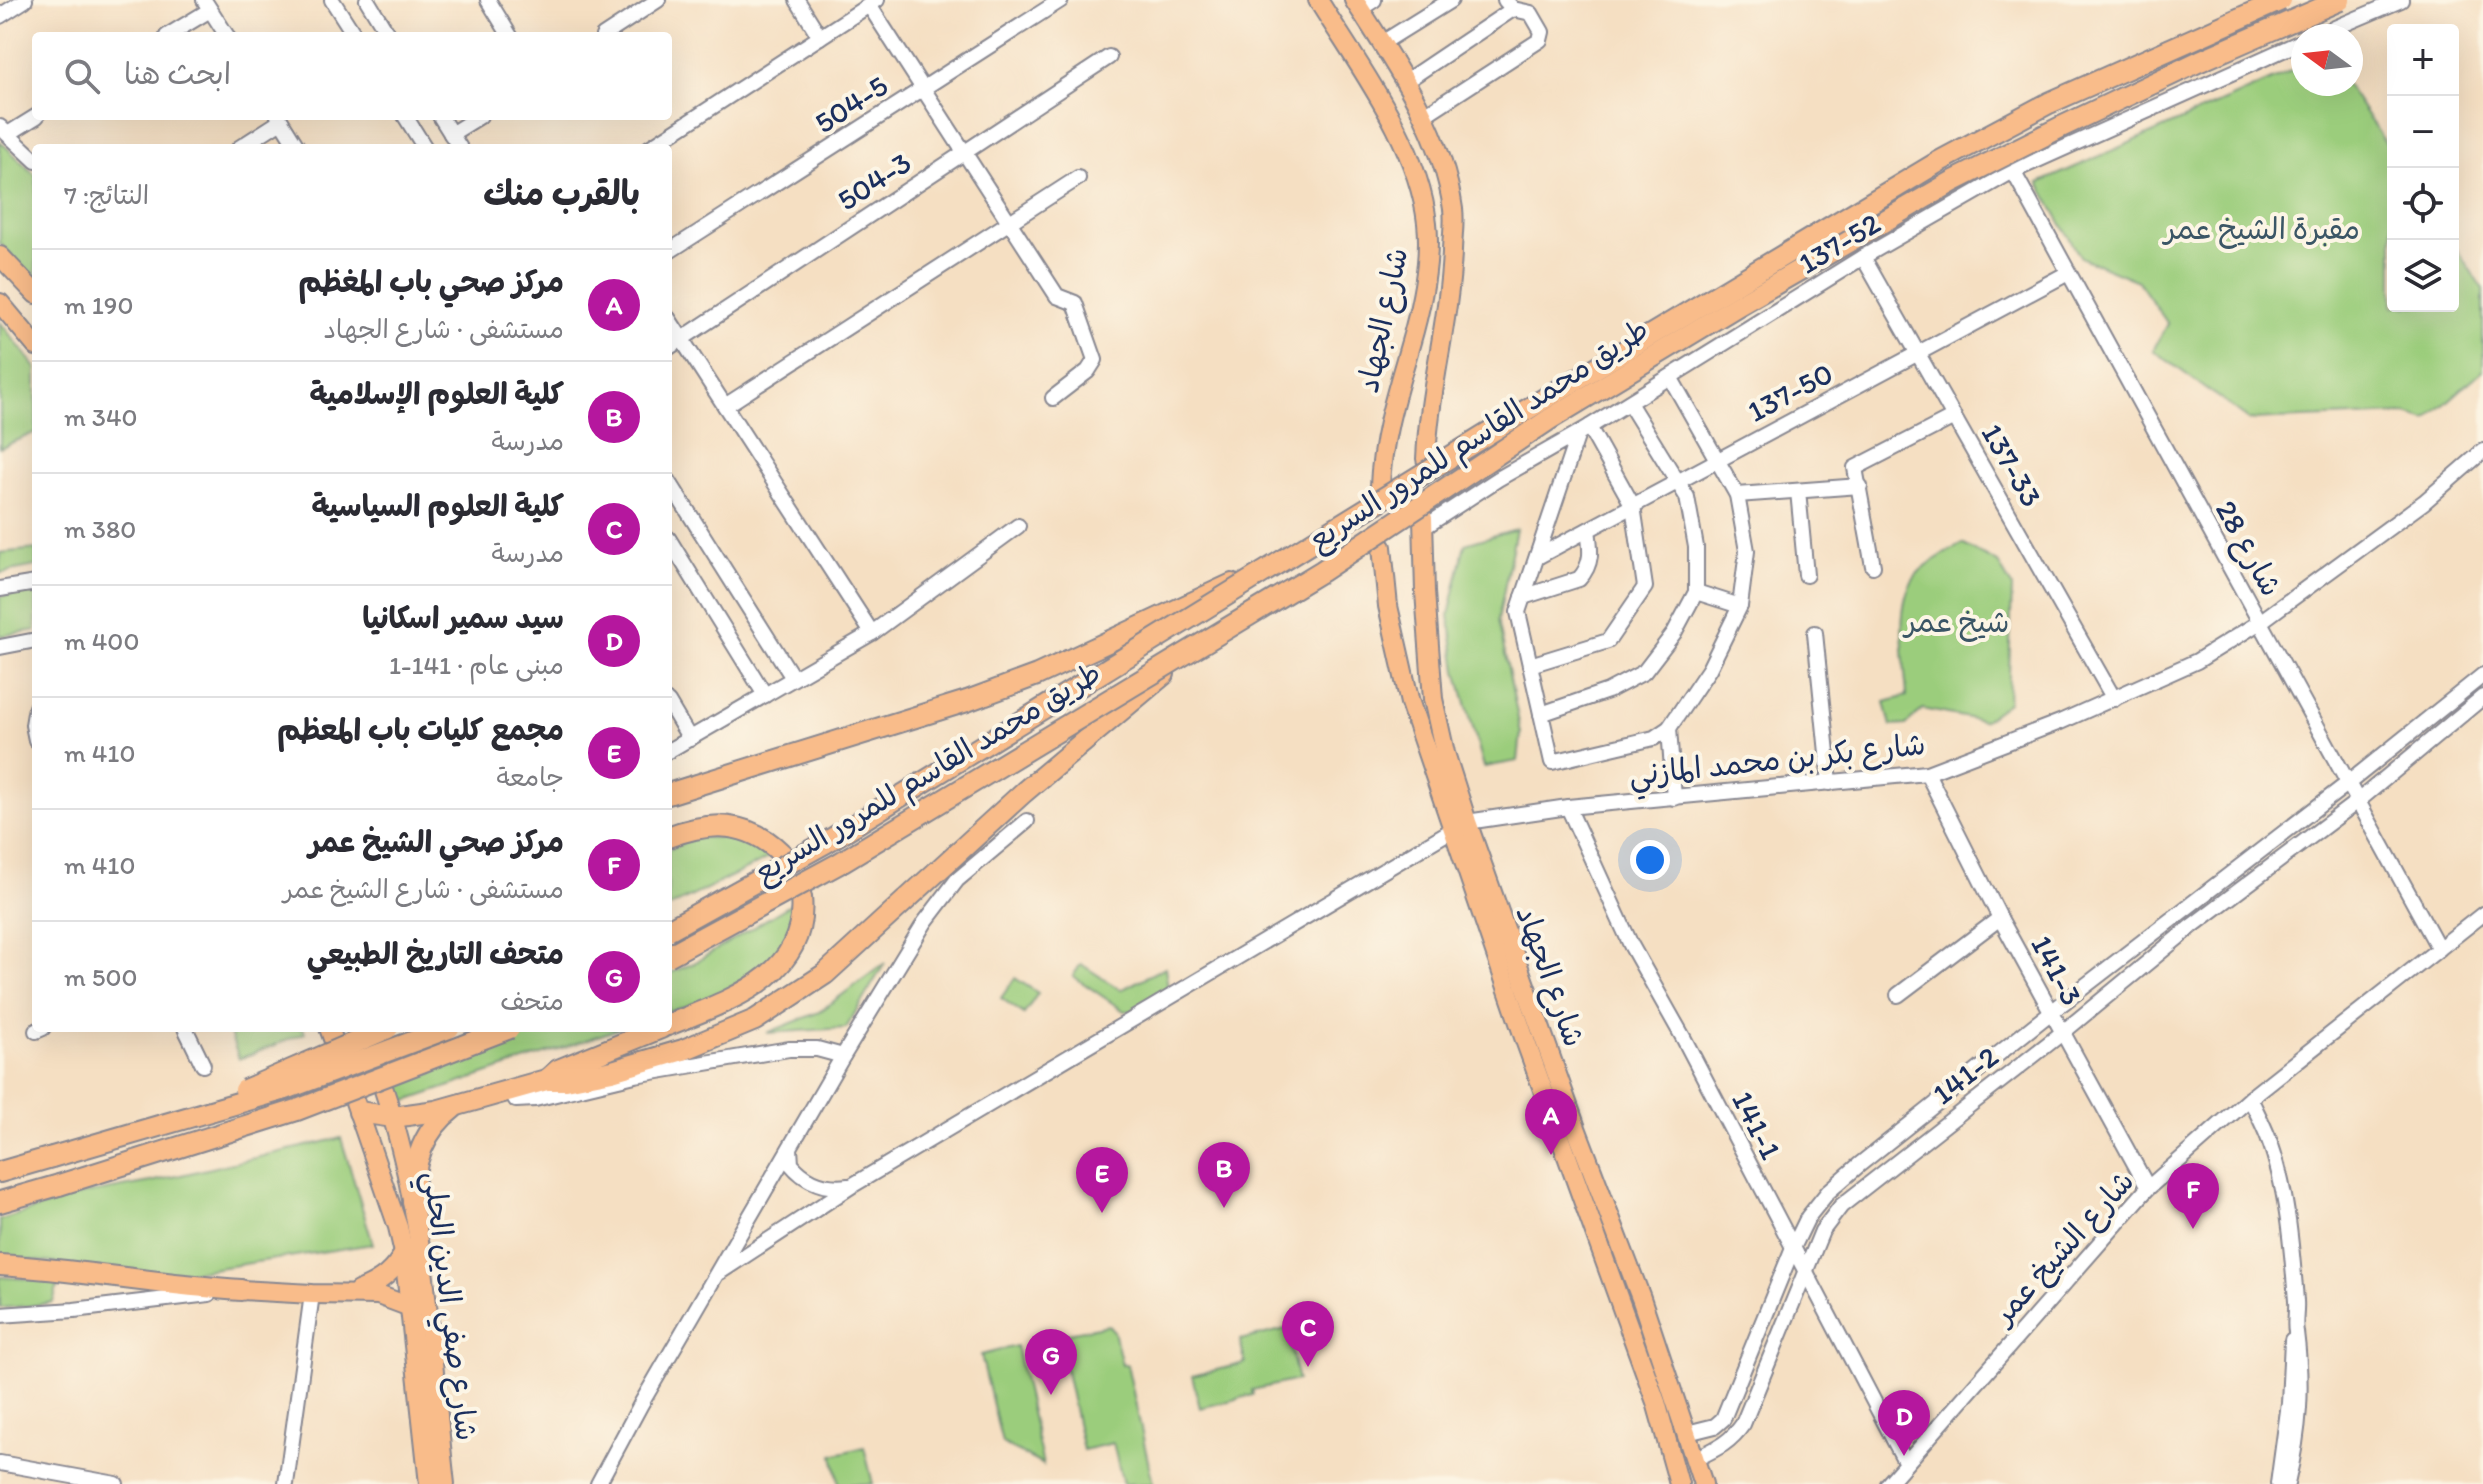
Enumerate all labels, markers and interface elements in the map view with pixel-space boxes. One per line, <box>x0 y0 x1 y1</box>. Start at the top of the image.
north arrow <box>2291 24 2363 96</box>
map controls <box>2387 24 2459 312</box>
button: + <box>2387 24 2459 96</box>
search box <box>32 32 672 120</box>
icon: search <box>60 54 104 98</box>
text: ابحث هنا <box>124 55 231 92</box>
street label: 504-5 <box>807 67 895 141</box>
button: − <box>2387 96 2459 168</box>
street label: 504-3 <box>830 144 918 218</box>
button: locate <box>2387 168 2459 240</box>
text: بالقرب منك <box>483 173 640 214</box>
text: النتائج: 7 <box>64 179 149 211</box>
street label: 137-52 <box>1791 204 1887 282</box>
park label: مقبرة الشيخ عمر <box>2161 210 2360 249</box>
button: layers <box>2387 240 2459 312</box>
street label: شارع الجهاد <box>1349 244 1418 396</box>
text: مركز صحي باب المغظم <box>299 263 564 300</box>
text: 190 m <box>64 289 133 321</box>
text: A <box>606 289 622 321</box>
street label: طريق محمد القاسم للمرور السريع <box>1301 310 1658 562</box>
text: مستشفى · شارع الجهاد <box>323 313 564 345</box>
street label: 137-50 <box>1741 354 1839 430</box>
text: كلية العلوم الإسلامية <box>309 375 564 412</box>
text: 340 m <box>64 401 138 433</box>
text: B <box>606 401 622 433</box>
street label: 137-33 <box>1974 417 2050 513</box>
text: مدرسة <box>492 425 564 457</box>
text: كلية العلوم السياسية <box>311 487 564 524</box>
street label: شارع 28 <box>2205 494 2290 604</box>
text: 380 m <box>64 513 136 545</box>
text: C <box>606 513 622 545</box>
text: مدرسة <box>492 537 564 569</box>
text: سيد سمير اسكانيا <box>362 599 564 636</box>
park label: شيخ عمر <box>1902 603 2009 642</box>
text: 400 m <box>64 625 139 657</box>
text: D <box>605 625 623 657</box>
text: مبنى عام · 141-1 <box>389 649 564 681</box>
street label: طريق محمد القاسم للمرور السريع <box>747 654 1110 895</box>
text: مجمع كليات باب المعظم <box>277 711 564 748</box>
street label: شارع بكر بن محمد المازني <box>1627 725 1928 801</box>
text: 410 m <box>64 737 135 769</box>
text: E <box>607 737 621 769</box>
text: جامعة <box>496 761 564 793</box>
text: مركز صحي الشيخ عمر <box>308 823 564 860</box>
your location <box>1630 840 1670 880</box>
text: 410 m <box>64 849 135 881</box>
text: F <box>607 849 621 881</box>
text: مستشفى · شارع الشيخ عمر <box>283 873 564 905</box>
street label: شارع الجهاد <box>1506 901 1594 1052</box>
street label: 141-3 <box>2023 929 2091 1011</box>
text: متحف التاريخ الطبيعي <box>307 935 564 972</box>
text: 500 m <box>64 961 137 993</box>
text: G <box>605 961 623 993</box>
text: متحف <box>500 985 564 1017</box>
street label: 141-2 <box>1925 1038 2006 1112</box>
street label: 141-1 <box>1724 1085 1790 1165</box>
pin: A <box>1525 1089 1577 1155</box>
pin: B <box>1198 1142 1250 1208</box>
pin: E <box>1076 1147 1128 1213</box>
street label: شارع الشيخ عمر <box>1982 1163 2144 1336</box>
pin: F <box>2167 1163 2219 1229</box>
street label: شارع صفي الدين الحلي <box>408 1169 486 1444</box>
pin: C <box>1282 1301 1334 1367</box>
pin: G <box>1025 1329 1077 1395</box>
pin: D <box>1878 1390 1930 1456</box>

